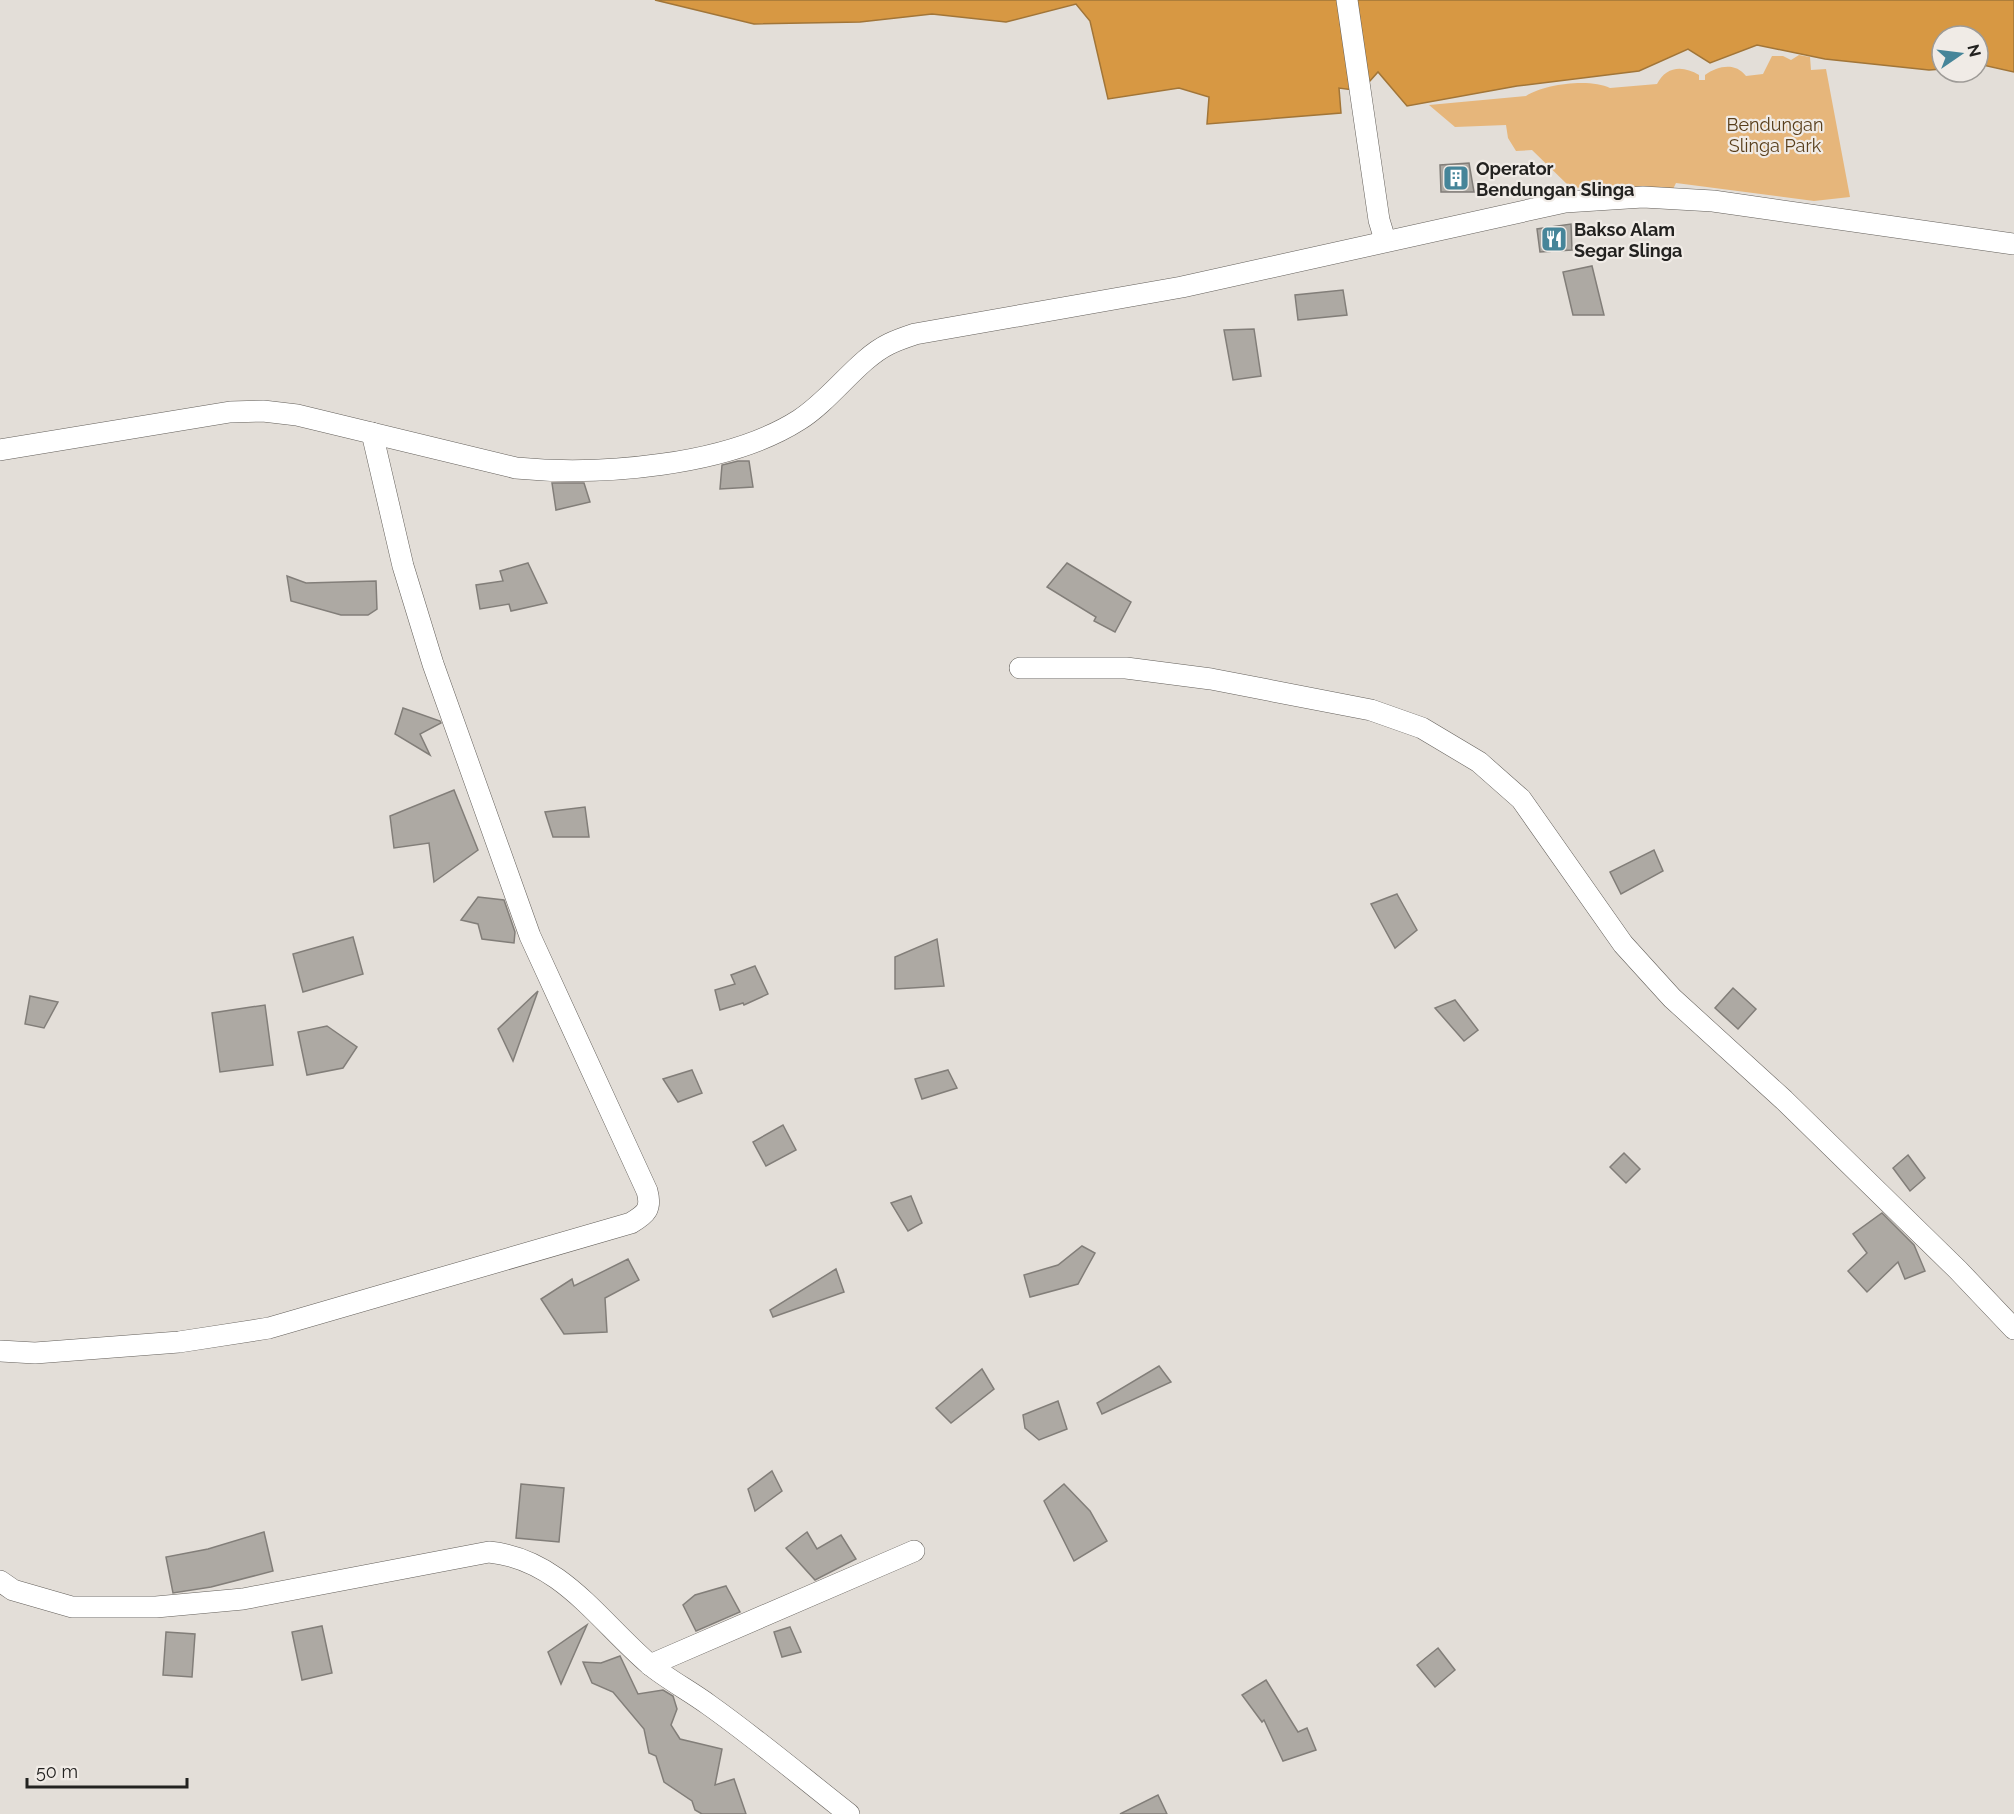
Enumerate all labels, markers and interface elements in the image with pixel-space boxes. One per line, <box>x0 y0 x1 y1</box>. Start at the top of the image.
north arrow <box>1930 24 1990 84</box>
text: N <box>1963 42 1985 59</box>
park label: Bendungan Slinga Park <box>1727 114 1823 156</box>
place label: Operator Bendungan Slinga <box>1476 158 1634 200</box>
building icon: Operator Bendungan Slinga <box>1441 163 1471 193</box>
place label: Bakso Alam Segar Slinga <box>1574 219 1682 261</box>
restaurant icon: Bakso Alam Segar Slinga <box>1539 224 1569 254</box>
scale bar <box>27 1751 188 1789</box>
text: 50 m <box>36 1761 78 1782</box>

